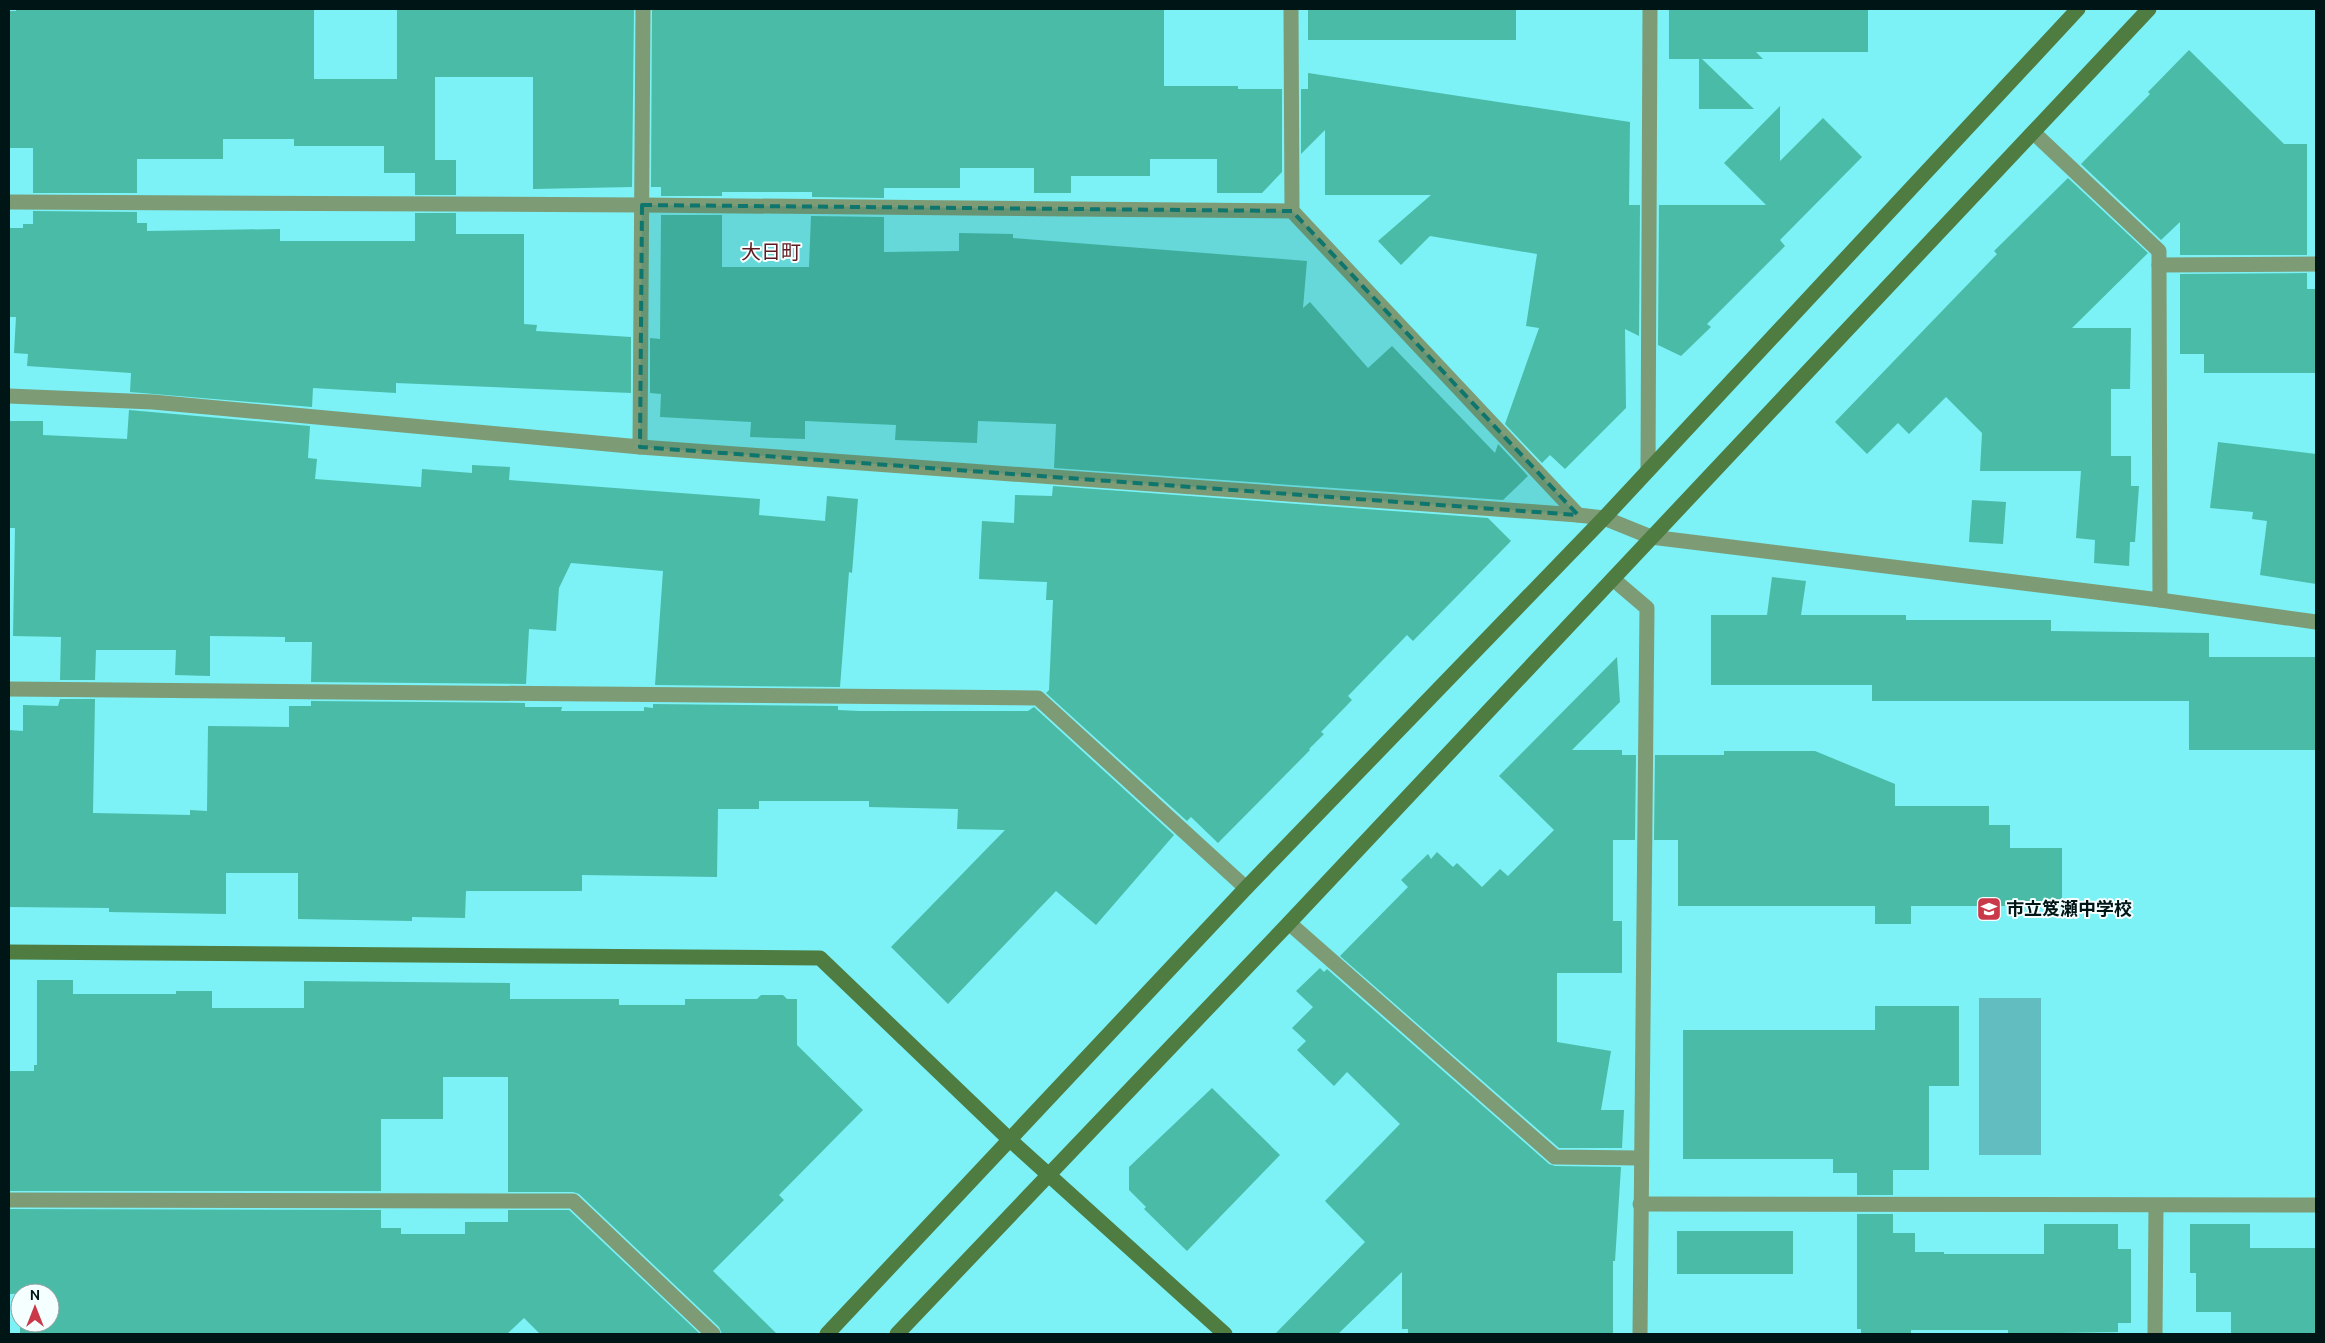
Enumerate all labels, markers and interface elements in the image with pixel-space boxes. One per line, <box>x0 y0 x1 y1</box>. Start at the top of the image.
district label: 大日町 <box>741 240 801 263</box>
school or university icon: 市立笈瀬中学校 <box>1976 896 2002 922</box>
place label: 市立笈瀬中学校 <box>2006 898 2132 918</box>
north arrow <box>10 1283 60 1333</box>
text: N <box>30 1287 40 1303</box>

